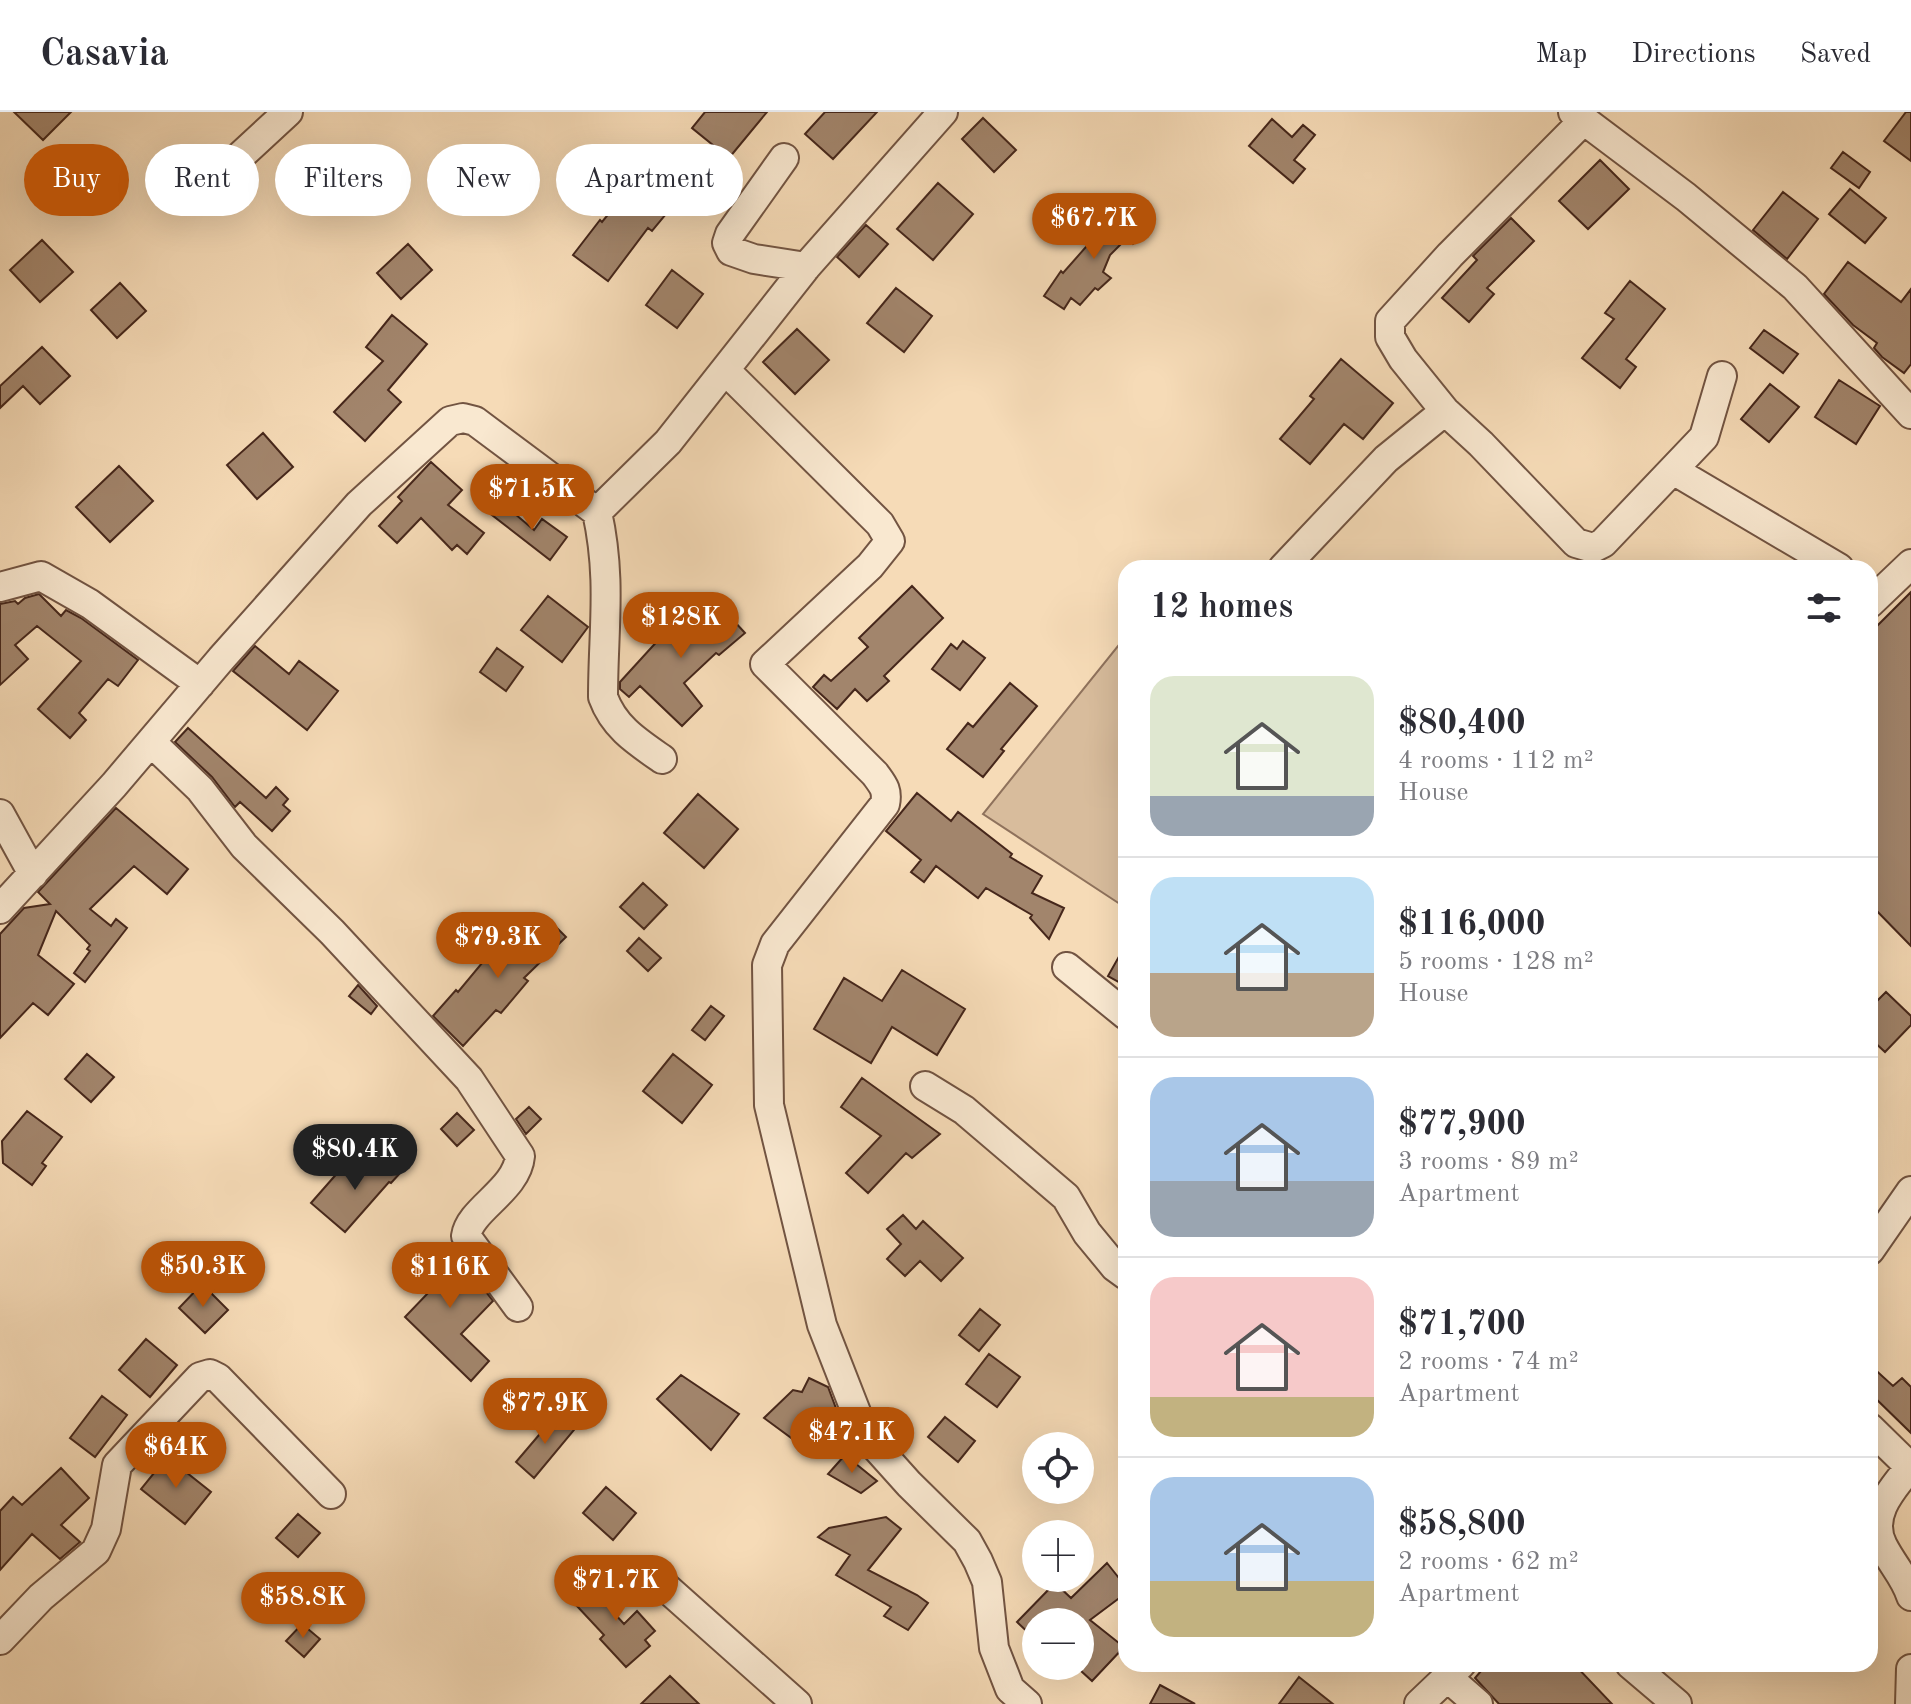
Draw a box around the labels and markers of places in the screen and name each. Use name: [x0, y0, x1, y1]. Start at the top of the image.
pin: $67.7K: [1029, 193, 1159, 261]
pin: $71.5K: [467, 464, 597, 532]
pin: $128K: [625, 592, 737, 660]
pin: $79.3K: [433, 912, 563, 980]
pin: $80.4K: [290, 1124, 420, 1192]
pin: $50.3K: [138, 1241, 268, 1309]
pin: $116K: [394, 1242, 506, 1310]
pin: $77.9K: [480, 1378, 610, 1446]
pin: $47.1K: [787, 1407, 917, 1475]
pin: $64K: [129, 1422, 223, 1490]
pin: $71.7K: [551, 1555, 681, 1623]
pin: $58.8K: [238, 1572, 368, 1640]

